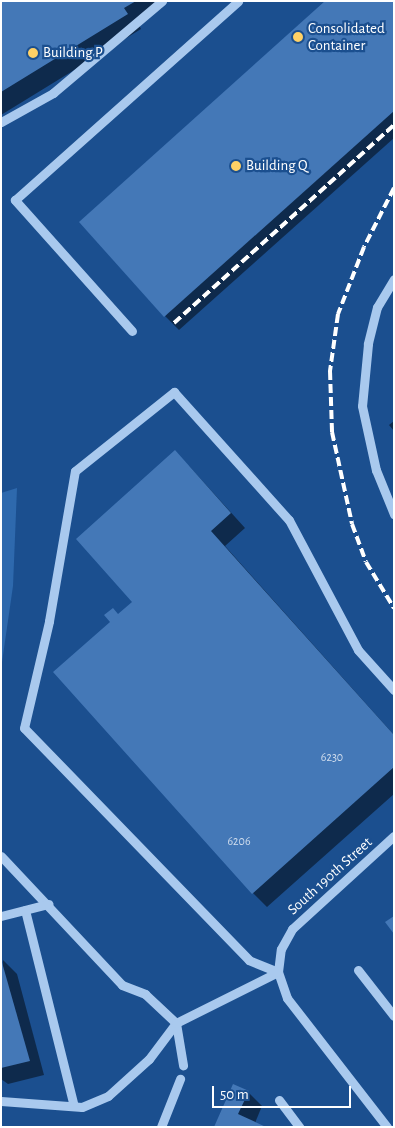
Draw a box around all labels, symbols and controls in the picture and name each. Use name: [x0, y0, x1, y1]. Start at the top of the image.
place label: Consolidated Container: [308, 19, 385, 54]
marker: Consolidated Container: [292, 31, 304, 43]
place label: Building P: [43, 44, 103, 62]
marker: Building P: [27, 47, 39, 59]
place label: Building Q: [246, 157, 308, 175]
marker: Building Q: [230, 160, 242, 172]
house number: 6230: [321, 751, 343, 765]
street label: South 190th Street: [284, 833, 376, 919]
house number: 6206: [227, 835, 251, 849]
scale bar: [215, 1076, 354, 1108]
text: 50 m: [220, 1087, 249, 1102]

